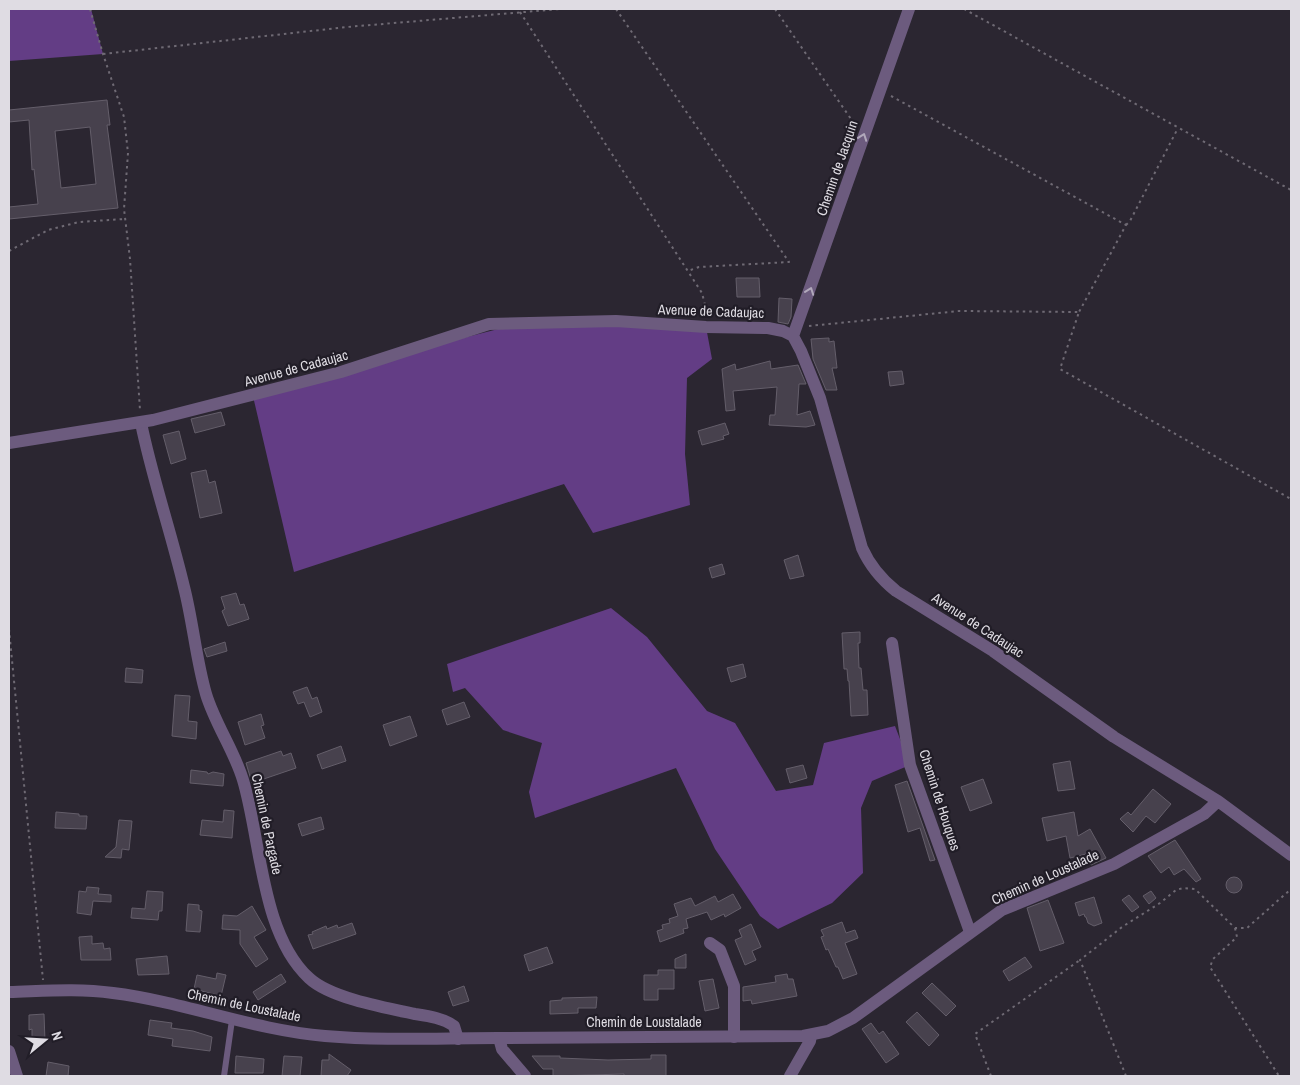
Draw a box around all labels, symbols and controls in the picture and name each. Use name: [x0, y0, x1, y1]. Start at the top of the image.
street label: Chemin de Jacquin: [812, 118, 862, 218]
one-way arrow: [857, 133, 867, 142]
one-way arrow: [804, 287, 814, 296]
street label: Avenue de Cadaujac: [657, 300, 765, 322]
street label: Avenue de Cadaujac: [241, 345, 350, 391]
street label: Avenue de Cadaujac: [928, 588, 1028, 662]
street label: Chemin de Houques: [915, 747, 965, 853]
street label: Chemin de Pargade: [248, 772, 286, 876]
street label: Chemin de Loustalade: [989, 845, 1101, 909]
street label: Chemin de Loustalade: [186, 984, 302, 1026]
street label: Chemin de Loustalade: [586, 1013, 702, 1031]
north arrow: [20, 1015, 70, 1065]
text: N: [48, 1029, 67, 1043]

